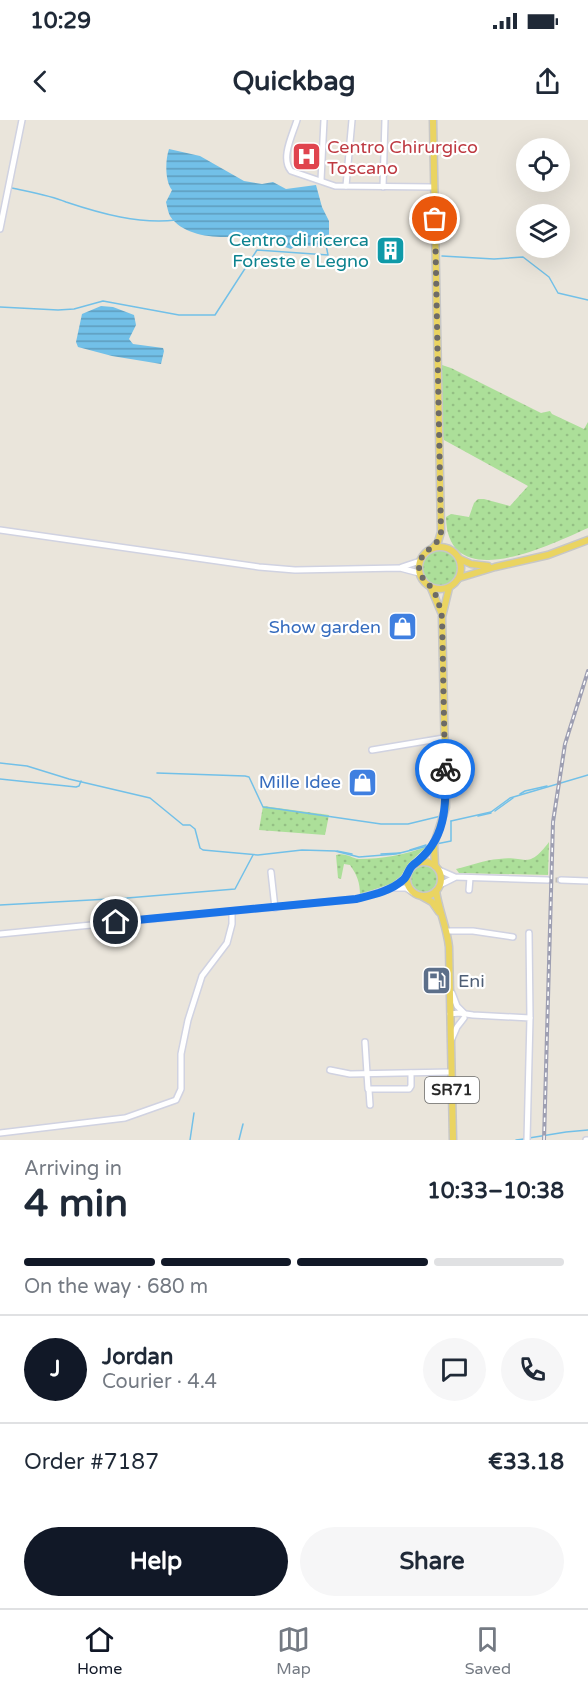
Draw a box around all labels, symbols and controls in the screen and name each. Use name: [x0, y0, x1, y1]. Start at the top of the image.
text: 10:29: [30, 8, 91, 34]
icon: back: [24, 65, 57, 98]
text: Quickbag: [232, 65, 356, 98]
icon: share: [531, 65, 564, 98]
place label: Centro Chirurgico Toscano: [327, 136, 478, 179]
map controls: [516, 138, 570, 258]
button: locate: [516, 138, 570, 192]
hospital icon: Centro Chirurgico Toscano: [290, 141, 322, 173]
pin: [409, 193, 460, 244]
icon: bag: [418, 202, 451, 235]
button: layers: [516, 204, 570, 258]
place label: Centro di ricerca Foreste e Legno: [229, 229, 369, 272]
building icon: Centro di ricerca Foreste e Legno: [374, 234, 406, 266]
shop icon: Show garden: [386, 611, 418, 643]
place label: Show garden: [269, 616, 381, 638]
courier: [415, 739, 475, 799]
icon: bike: [429, 753, 462, 786]
shop icon: Mille Idee: [346, 766, 378, 798]
place label: Mille Idee: [259, 771, 341, 793]
pin: [90, 896, 141, 947]
icon: home: [99, 905, 132, 938]
fuel station icon: Eni: [421, 965, 453, 997]
place label: Eni: [458, 970, 485, 992]
road number: SR71: [425, 1077, 479, 1103]
text: Arriving in: [24, 1157, 122, 1181]
text: 10:33–10:38: [427, 1178, 564, 1204]
text: 4 min: [24, 1180, 128, 1227]
text: On the way · 680 m: [24, 1275, 208, 1299]
button: chat: [423, 1338, 486, 1401]
button: phone: [501, 1338, 564, 1401]
text: Jordan: [102, 1344, 173, 1370]
text: J: [50, 1356, 61, 1382]
text: Courier · 4.4: [102, 1370, 217, 1394]
text: Order #7187: [24, 1449, 159, 1475]
text: €33.18: [488, 1449, 564, 1475]
button: Help: [24, 1527, 288, 1596]
button: Share: [300, 1527, 564, 1596]
tab: Home: [77, 1623, 122, 1679]
tab: Map: [276, 1623, 311, 1679]
tab: Saved: [465, 1623, 511, 1679]

